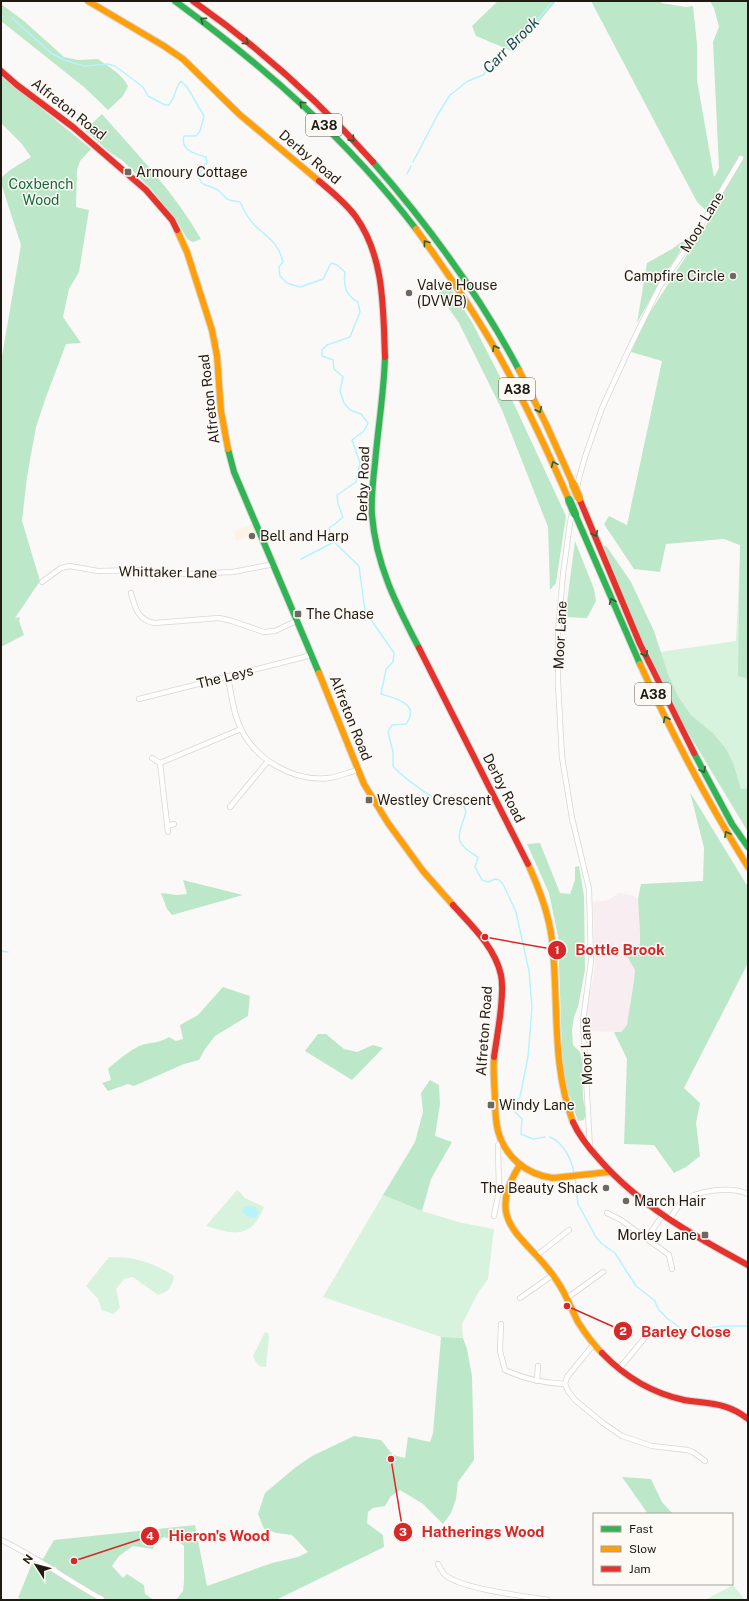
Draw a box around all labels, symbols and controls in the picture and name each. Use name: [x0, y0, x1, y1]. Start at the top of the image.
water label: Carr Brook: [479, 12, 543, 76]
one-way arrow: [200, 18, 207, 25]
one-way arrow: [242, 37, 249, 44]
street label: Alfreton Road: [29, 75, 109, 143]
one-way arrow: [299, 101, 307, 109]
road number: A38: [306, 114, 342, 136]
street label: Derby Road: [276, 127, 344, 187]
one-way arrow: [347, 134, 355, 142]
place label: Armoury Cottage: [136, 164, 248, 180]
marker: Armoury Cottage: [123, 167, 133, 177]
park label: Coxbench Wood: [9, 176, 73, 208]
street label: Moor Lane: [677, 189, 727, 255]
one-way arrow: [423, 240, 430, 247]
place label: Campfire Circle: [624, 268, 725, 284]
marker: Campfire Circle: [728, 271, 738, 281]
place label: Valve House (DVWB): [417, 277, 497, 309]
marker: Valve House (DVWB): [404, 288, 414, 298]
one-way arrow: [493, 345, 500, 352]
street label: Alfreton Road: [196, 353, 222, 445]
road number: A38: [499, 378, 535, 400]
one-way arrow: [534, 405, 542, 413]
street label: Derby Road: [354, 446, 372, 522]
one-way arrow: [550, 461, 558, 468]
place label: Bell and Harp: [260, 528, 349, 544]
one-way arrow: [590, 530, 598, 537]
marker: Bell and Harp: [247, 531, 257, 541]
street label: Whittaker Lane: [119, 563, 218, 581]
one-way arrow: [609, 598, 617, 606]
street label: Moor Lane: [550, 600, 570, 670]
place label: The Chase: [306, 606, 374, 622]
marker: The Chase: [293, 609, 303, 619]
one-way arrow: [640, 650, 648, 657]
street label: The Leys: [195, 662, 255, 692]
street label: Alfreton Road: [327, 673, 375, 763]
road number: A38: [635, 683, 671, 705]
one-way arrow: [663, 716, 671, 724]
street label: Derby Road: [480, 751, 528, 825]
one-way arrow: [699, 766, 706, 773]
place label: Westley Crescent: [377, 792, 491, 808]
marker: Westley Crescent: [364, 795, 374, 805]
one-way arrow: [725, 831, 732, 838]
callout: Bottle Brook: [547, 936, 673, 963]
text: Bottle Brook: [575, 941, 665, 958]
text: 1: [554, 943, 560, 957]
street label: Alfreton Road: [473, 985, 495, 1077]
street label: Moor Lane: [577, 1016, 595, 1086]
place label: Windy Lane: [499, 1097, 575, 1113]
marker: Windy Lane: [486, 1100, 496, 1110]
place label: The Beauty Shack: [480, 1180, 598, 1196]
marker: The Beauty Shack: [601, 1183, 611, 1193]
place label: March Hair: [634, 1193, 706, 1209]
marker: March Hair: [621, 1196, 631, 1206]
place label: Morley Lane: [617, 1227, 697, 1243]
marker: Morley Lane: [700, 1230, 710, 1240]
callout: Barley Close: [613, 1318, 739, 1345]
text: Barley Close: [641, 1323, 731, 1340]
text: 2: [619, 1324, 627, 1338]
legend: [593, 1513, 733, 1585]
callout: Hatherings Wood: [393, 1518, 552, 1545]
text: Fast: [629, 1522, 654, 1536]
callout: Hieron's Wood: [140, 1523, 278, 1550]
text: Hatherings Wood: [422, 1523, 544, 1540]
text: 3: [399, 1525, 407, 1539]
text: Hieron's Wood: [168, 1527, 270, 1544]
text: 4: [146, 1529, 154, 1543]
text: Slow: [629, 1542, 657, 1556]
north arrow: [16, 1545, 56, 1585]
text: N: [21, 1552, 35, 1566]
text: Jam: [629, 1562, 651, 1576]

